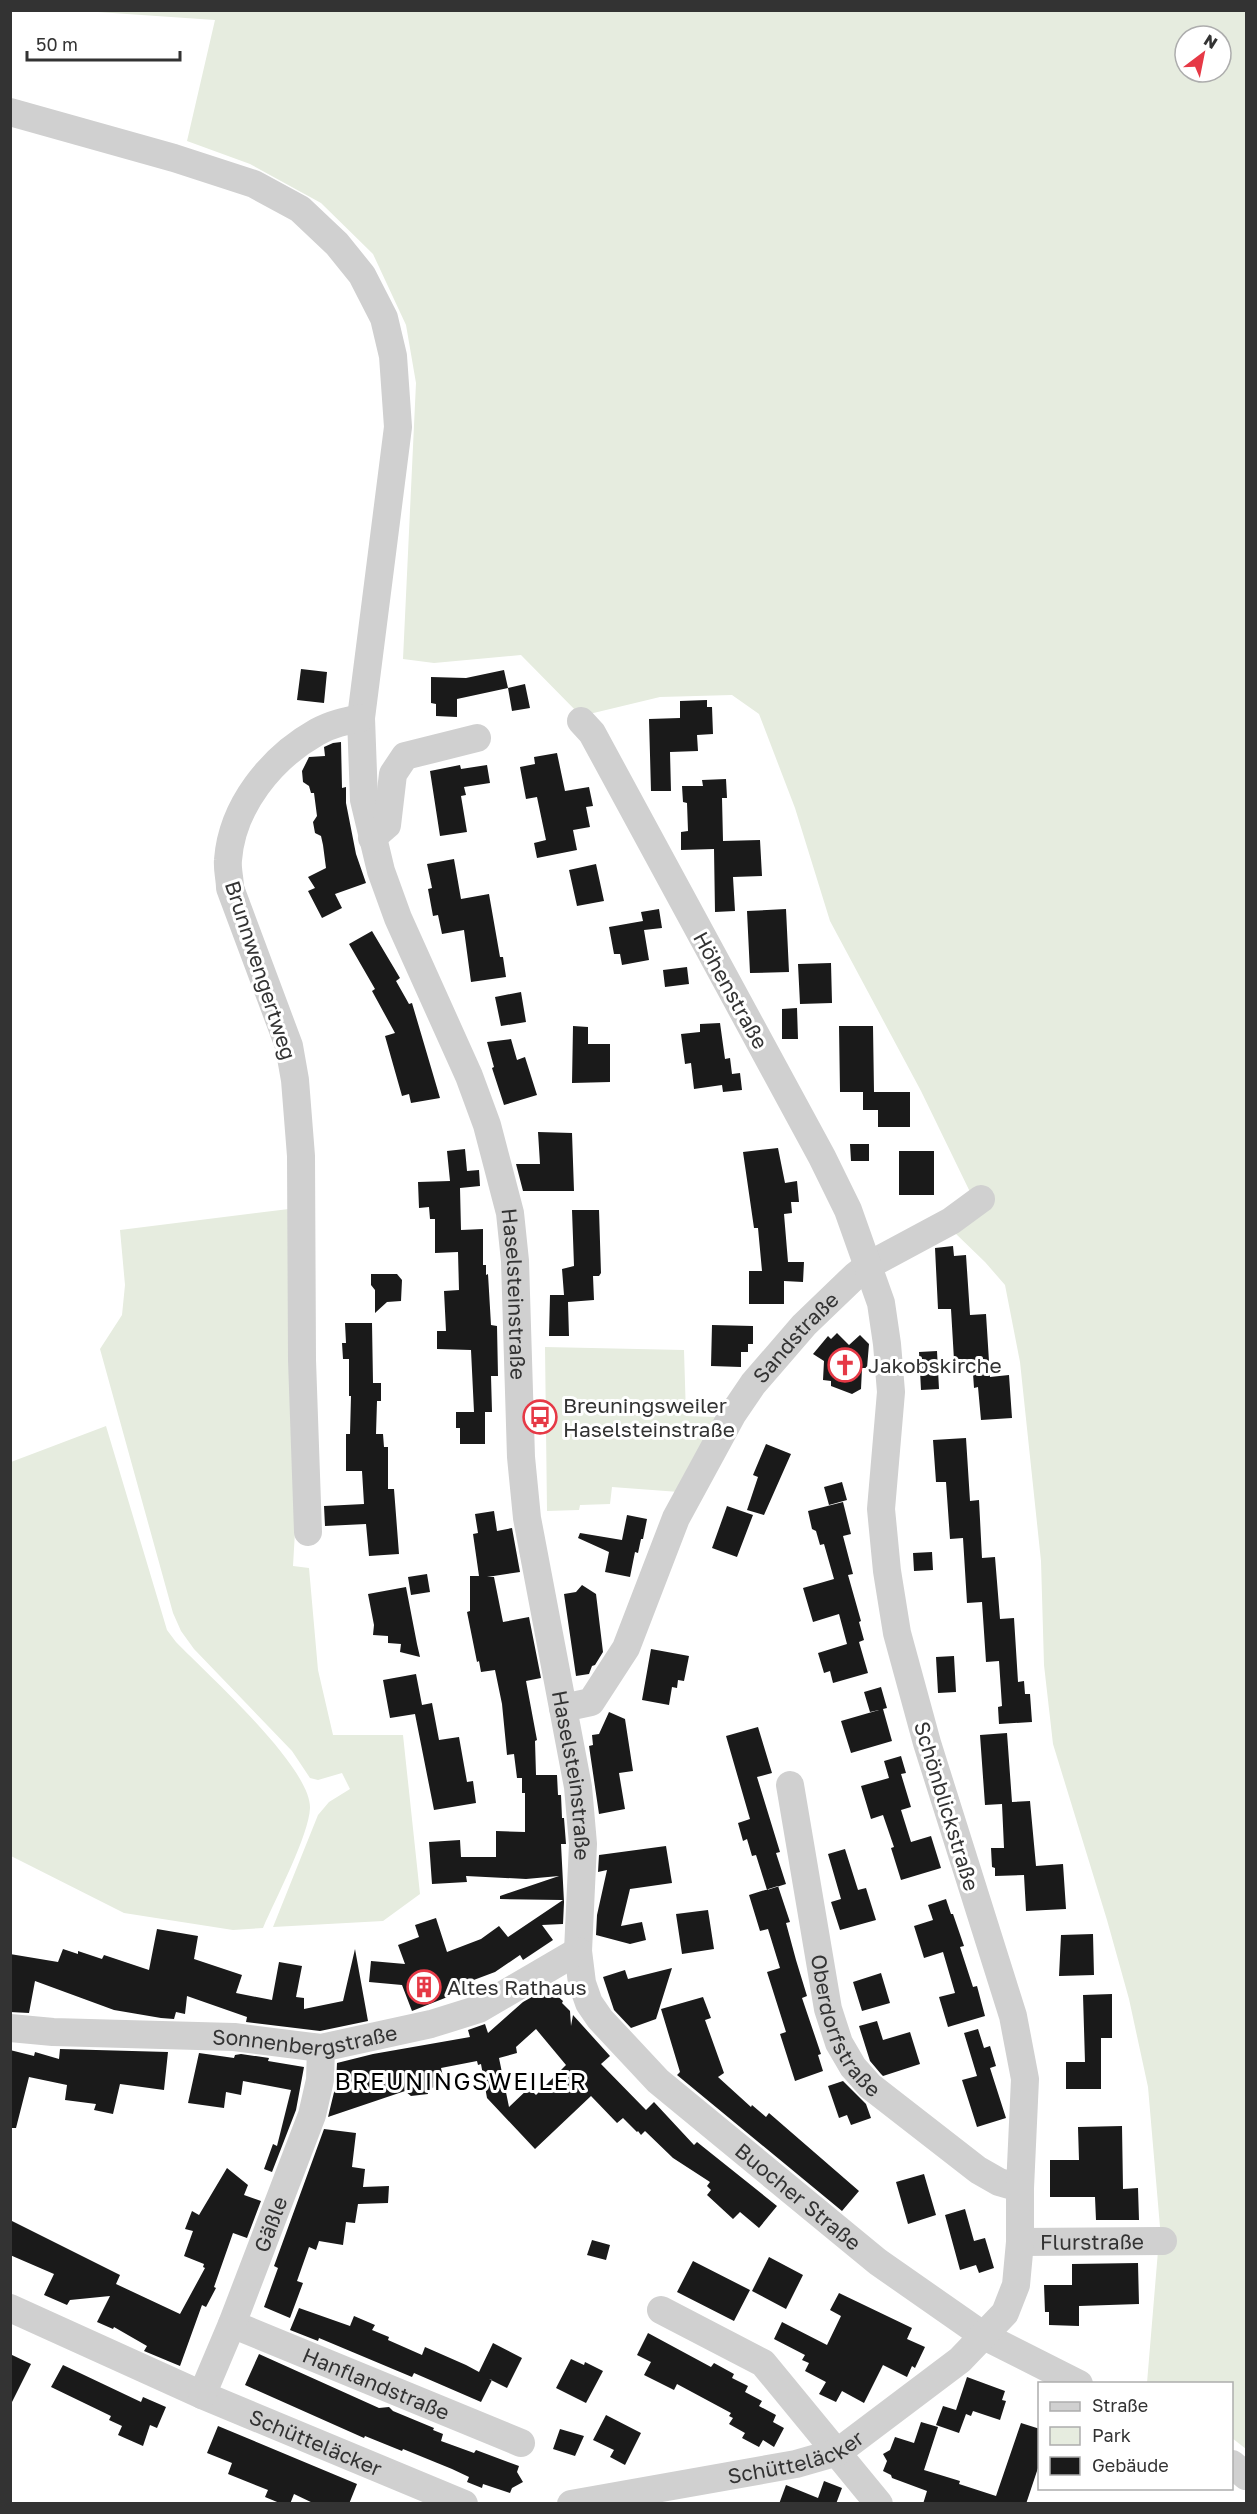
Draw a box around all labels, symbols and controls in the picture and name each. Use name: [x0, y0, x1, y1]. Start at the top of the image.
scale bar: [27, 24, 180, 62]
north arrow: [1173, 24, 1233, 84]
text: N: [1200, 30, 1221, 53]
text: 50 m: [36, 33, 78, 55]
street label: Brunnwengertweg: [220, 877, 302, 1063]
street label: Höhenstraße: [688, 927, 774, 1053]
street label: Haselsteinstraße: [497, 1207, 532, 1380]
street label: Sandstraße: [747, 1286, 844, 1388]
church icon: Jakobskirche: [827, 1347, 863, 1383]
place label: Jakobskirche: [868, 1352, 1002, 1378]
place label: Breuningsweiler Haselsteinstraße: [563, 1392, 735, 1442]
bus stop icon: Breuningsweiler Haselsteinstraße: [522, 1399, 558, 1435]
street label: Haselsteinstraße: [547, 1688, 596, 1861]
street label: Schönblickstraße: [909, 1718, 985, 1894]
street label: Oberdorfstraße: [806, 1952, 886, 2102]
building icon: Altes Rathaus: [406, 1969, 442, 2005]
place label: Altes Rathaus: [447, 1974, 587, 2000]
street label: Sonnenbergstraße: [212, 2019, 399, 2061]
district label: BREUNINGSWEILER: [335, 2066, 587, 2095]
street label: Buocher Straße: [730, 2137, 866, 2256]
street label: Gäßle: [248, 2193, 293, 2256]
street label: Flurstraße: [1040, 2228, 1144, 2255]
street label: Hanflandstraße: [299, 2342, 454, 2425]
legend: [1038, 2382, 1233, 2490]
text: Straße: [1092, 2394, 1148, 2416]
street label: Schütteläcker: [246, 2403, 386, 2481]
text: Park: [1092, 2424, 1131, 2446]
street label: Schütteläcker: [726, 2425, 869, 2489]
text: Gebäude: [1092, 2454, 1169, 2476]

